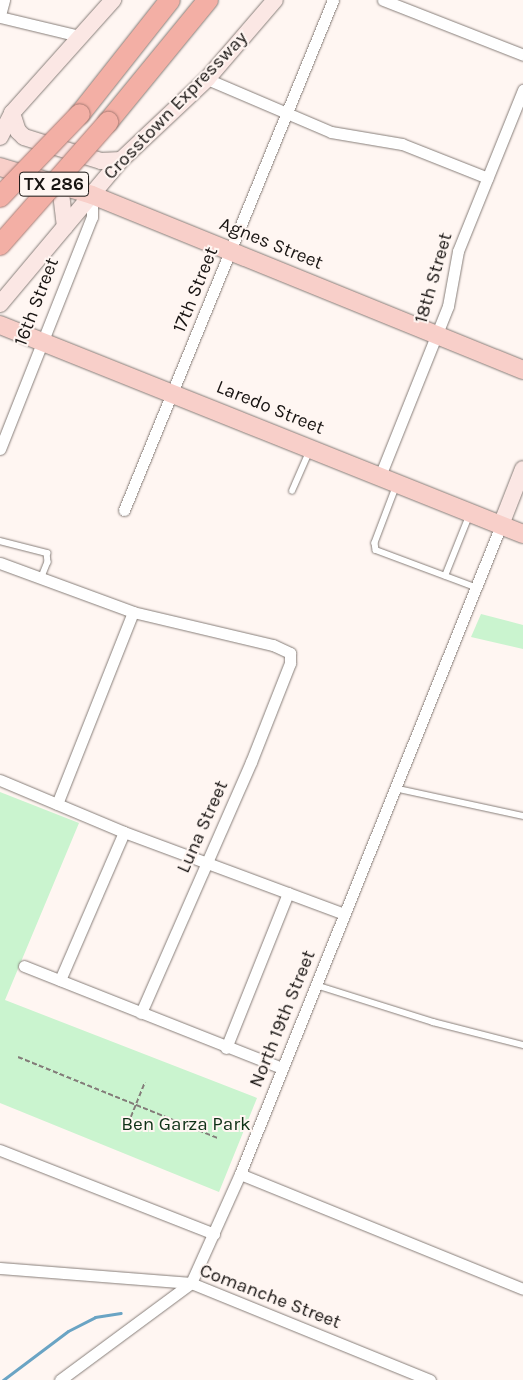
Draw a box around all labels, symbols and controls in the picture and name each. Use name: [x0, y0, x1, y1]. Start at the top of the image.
street label: Crosstown Expressway: [99, 27, 253, 185]
road number: TX 286: [19, 168, 89, 200]
street label: Agnes Street: [216, 213, 326, 275]
street label: 18th Street: [410, 230, 458, 326]
street label: 17th Street: [168, 244, 224, 336]
street label: 16th Street: [10, 255, 64, 349]
street label: Laredo Street: [213, 376, 327, 440]
street label: Luna Street: [172, 777, 234, 877]
street label: North 19th Street: [245, 947, 321, 1091]
park label: Ben Garza Park: [121, 1114, 251, 1136]
street label: Comanche Street: [196, 1260, 344, 1334]

